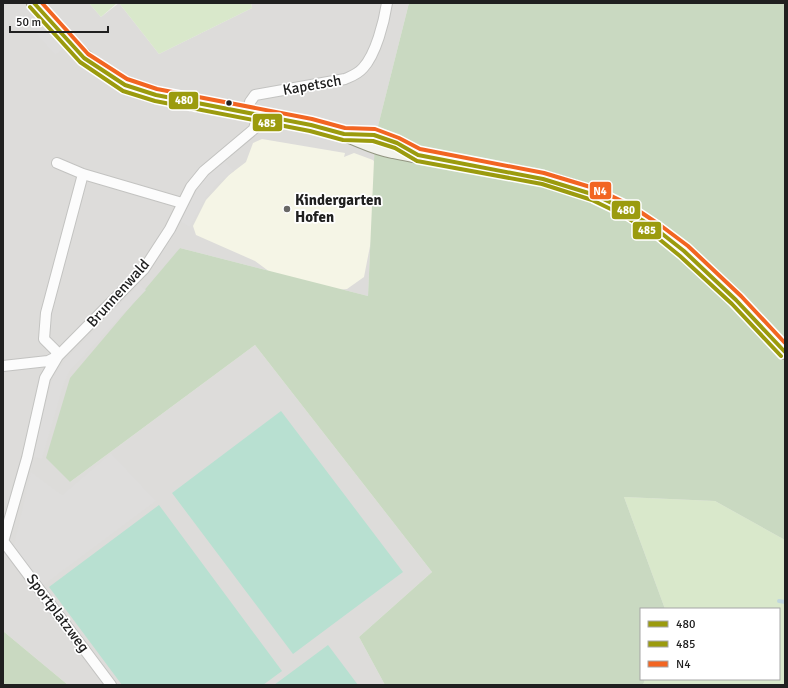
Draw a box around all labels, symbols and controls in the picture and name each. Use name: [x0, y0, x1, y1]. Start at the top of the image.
scale bar: [10, 8, 108, 34]
text: 50 m: [16, 15, 41, 30]
street label: Kapetsch: [281, 71, 343, 99]
line badge: 480: [168, 91, 199, 110]
text: 480: [175, 94, 193, 107]
unlabelled marker: [224, 98, 234, 108]
line badge: 485: [252, 113, 283, 132]
text: 485: [258, 117, 276, 130]
line badge: N4: [589, 181, 612, 200]
text: N4: [593, 185, 607, 198]
place label: Kindergarten Hofen: [295, 191, 382, 226]
line badge: 480: [611, 200, 641, 220]
marker: Kindergarten Hofen: [282, 204, 292, 214]
text: 480: [617, 204, 635, 217]
line badge: 485: [632, 221, 662, 240]
text: 485: [638, 224, 656, 237]
street label: Brunnenwald: [83, 255, 153, 331]
street label: Sportplatzweg: [23, 570, 93, 656]
legend: [640, 608, 780, 680]
text: 480: [676, 617, 695, 632]
text: 485: [676, 637, 695, 652]
text: N4: [676, 657, 691, 672]

